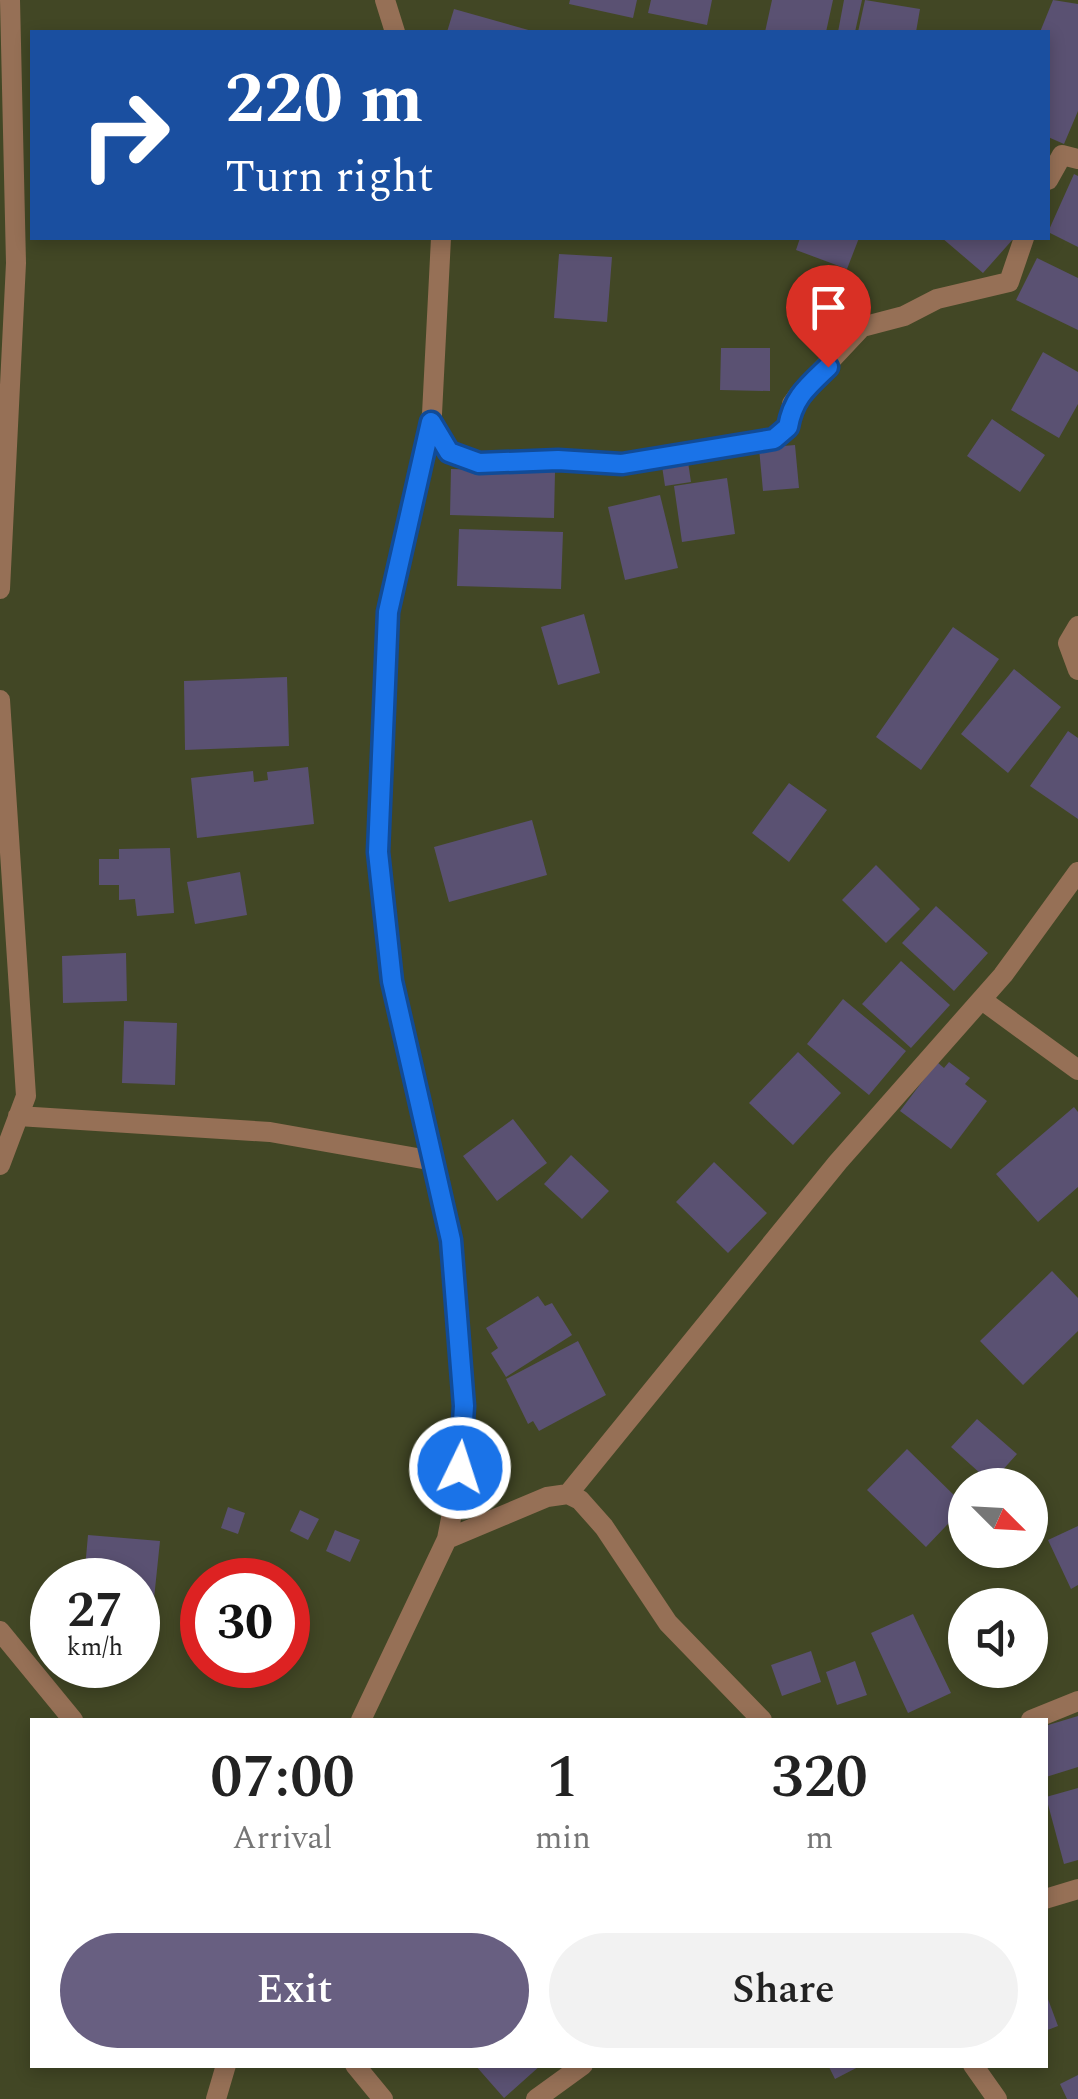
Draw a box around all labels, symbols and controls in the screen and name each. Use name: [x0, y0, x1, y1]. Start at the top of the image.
text: 220 m: [225, 47, 423, 153]
icon: right: [60, 70, 190, 200]
text: Turn right: [225, 143, 434, 212]
pin: [786, 265, 871, 368]
icon: arrive: [801, 280, 856, 335]
position arrow: [408, 1416, 512, 1520]
north arrow: [948, 1468, 1048, 1568]
map controls: [948, 1468, 1048, 1688]
speed limit sign: 30: [180, 1558, 310, 1688]
text: 27: [67, 1573, 123, 1649]
button: sound: [948, 1588, 1048, 1688]
text: km/h: [67, 1629, 123, 1667]
text: 07:00: [210, 1732, 355, 1824]
text: 1: [547, 1732, 579, 1824]
text: 320: [771, 1732, 868, 1824]
text: Arrival: [233, 1814, 332, 1863]
text: min: [535, 1814, 591, 1863]
text: m: [806, 1814, 833, 1863]
button: Exit: [60, 1933, 529, 2048]
button: Share: [549, 1933, 1018, 2048]

